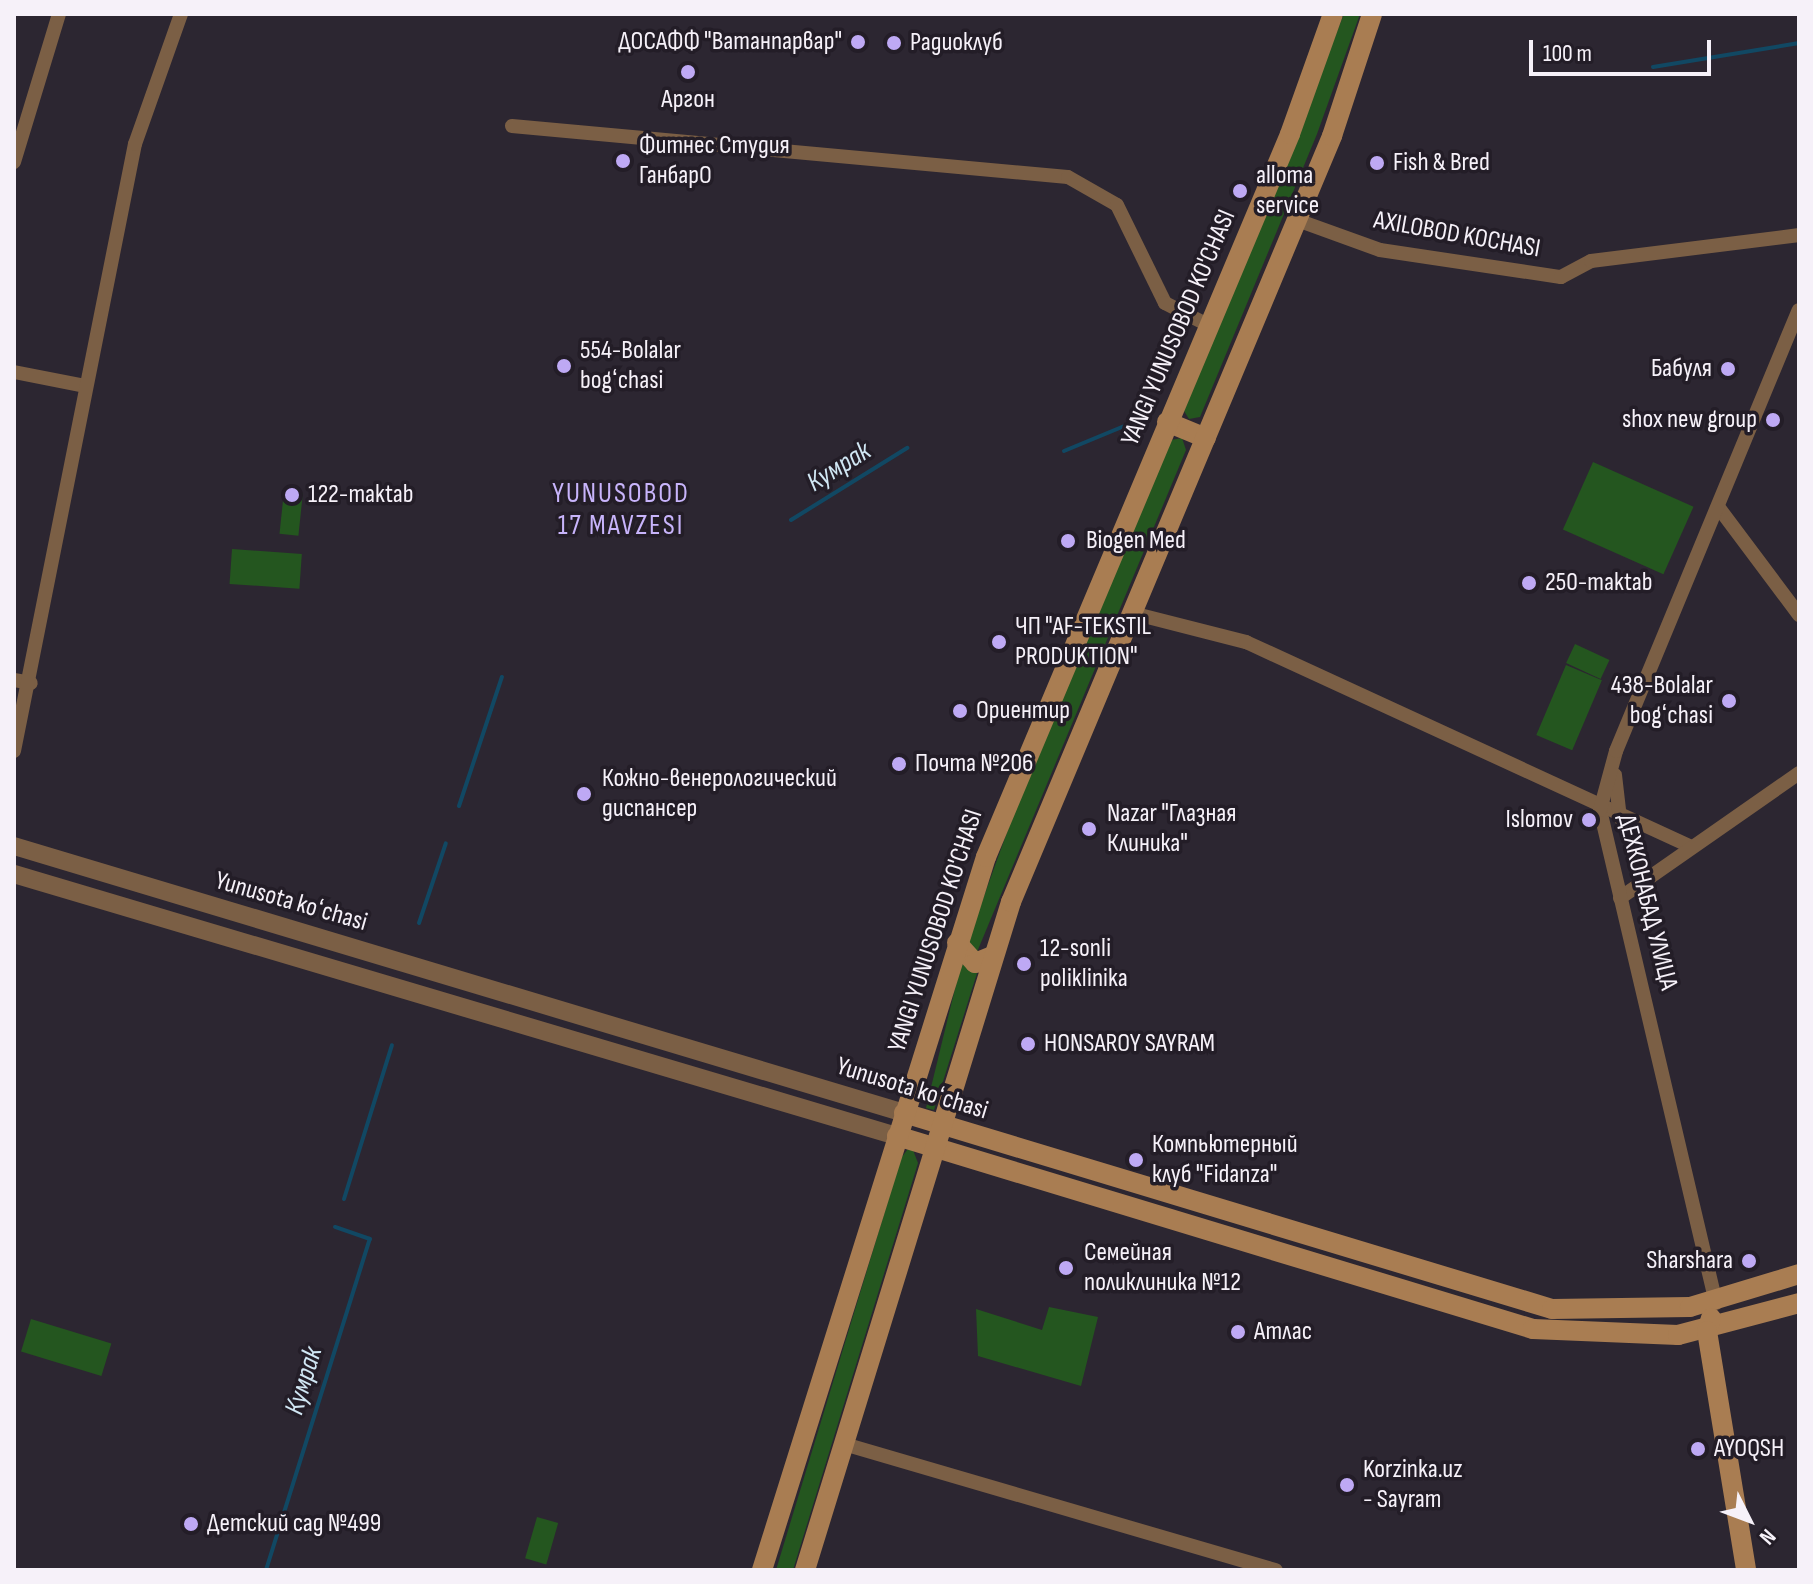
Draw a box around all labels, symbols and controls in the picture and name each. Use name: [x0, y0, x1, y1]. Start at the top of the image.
scale bar: [1533, 24, 1715, 74]
place label: ДОСАФФ "Ватанпарвар": [618, 26, 842, 58]
place label: Радиоклуб: [910, 27, 1003, 59]
marker: ДОСАФФ "Ватанпарвар": [849, 33, 867, 51]
marker: Радиоклуб: [885, 34, 903, 52]
text: 100 m: [1543, 39, 1592, 68]
marker: Аргон: [679, 63, 697, 81]
place label: Аргон: [661, 84, 715, 116]
place label: Фитнес Студия ГанбарО: [639, 130, 790, 192]
place label: Fish & Bred: [1393, 147, 1490, 179]
marker: Фитнес Студия ГанбарО: [614, 152, 632, 170]
marker: Fish & Bred: [1368, 154, 1386, 172]
place label: alloma service: [1256, 160, 1319, 222]
marker: alloma service: [1231, 182, 1249, 200]
street label: YANGI YUNUSOBOD KO'CHASI: [1115, 205, 1243, 451]
street label: AXILOBOD KOCHASI: [1371, 205, 1543, 265]
place label: 554-Bolalar bogʻchasi: [580, 335, 681, 396]
place label: Бабуля: [1651, 353, 1712, 385]
marker: 554-Bolalar bogʻchasi: [555, 357, 573, 375]
marker: Бабуля: [1719, 360, 1737, 378]
place label: shox new group: [1622, 404, 1757, 436]
marker: shox new group: [1764, 411, 1782, 429]
water label: Кумрак: [801, 434, 877, 500]
district label: YUNUSOBOD 17 MAVZESI: [552, 477, 690, 543]
place label: 122-maktab: [308, 479, 414, 511]
marker: 122-maktab: [283, 486, 301, 504]
place label: Biogen Med: [1086, 525, 1186, 557]
marker: Biogen Med: [1057, 530, 1079, 552]
place label: 250-maktab: [1545, 567, 1653, 599]
marker: 250-maktab: [1520, 574, 1538, 592]
place label: ЧП "AF-TEKSTIL PRODUKTION": [1015, 611, 1151, 672]
marker: ЧП "AF-TEKSTIL PRODUKTION": [990, 633, 1008, 651]
place label: 438-Bolalar bogʻchasi: [1611, 670, 1713, 732]
marker: 438-Bolalar bogʻchasi: [1720, 692, 1738, 710]
place label: Ориентир: [976, 695, 1070, 727]
marker: Ориентир: [951, 702, 969, 720]
place label: Почта №206: [915, 748, 1033, 780]
marker: Почта №206: [890, 755, 908, 773]
place label: Кожно-венерологический диспансер: [602, 763, 837, 824]
marker: Кожно-венерологический диспансер: [573, 783, 595, 805]
place label: Nazar "Глазная Клиника": [1107, 798, 1237, 860]
place label: Islomov: [1505, 804, 1573, 836]
street label: YANGI YUNUSOBOD KO'CHASI: [882, 806, 990, 1056]
marker: Islomov: [1580, 811, 1598, 829]
street label: ДЕХКОНАБАД УЛИЦА: [1610, 811, 1684, 993]
marker: Nazar "Глазная Клиника": [1078, 818, 1100, 840]
street label: Yunusota koʻchasi: [211, 865, 371, 939]
place label: 12-sonli poliklinika: [1040, 933, 1128, 994]
marker: 12-sonli poliklinika: [1015, 955, 1033, 973]
place label: HONSAROY SAYRAM: [1044, 1028, 1215, 1060]
marker: HONSAROY SAYRAM: [1019, 1035, 1037, 1053]
street label: Yunusota koʻchasi: [833, 1051, 991, 1127]
place label: Компьютерный клуб "Fidanza": [1152, 1129, 1297, 1190]
marker: Компьютерный клуб "Fidanza": [1127, 1151, 1145, 1169]
place label: Семейная поликлиника №12: [1084, 1237, 1241, 1298]
place label: Sharshara: [1646, 1245, 1733, 1277]
marker: Sharshara: [1740, 1252, 1758, 1270]
marker: Семейная поликлиника №12: [1055, 1257, 1077, 1279]
place label: Атлас: [1254, 1316, 1312, 1348]
marker: Атлас: [1229, 1323, 1247, 1341]
water label: Кумрак: [278, 1343, 330, 1419]
place label: AYOQSH: [1714, 1433, 1784, 1465]
marker: AYOQSH: [1689, 1440, 1707, 1458]
place label: Korzinka.uz - Sayram: [1363, 1454, 1463, 1516]
marker: Korzinka.uz - Sayram: [1338, 1476, 1356, 1494]
north arrow: [1709, 1480, 1789, 1560]
place label: Детский сад №499: [207, 1508, 381, 1540]
marker: Детский сад №499: [182, 1515, 200, 1533]
text: N: [1753, 1523, 1781, 1550]

